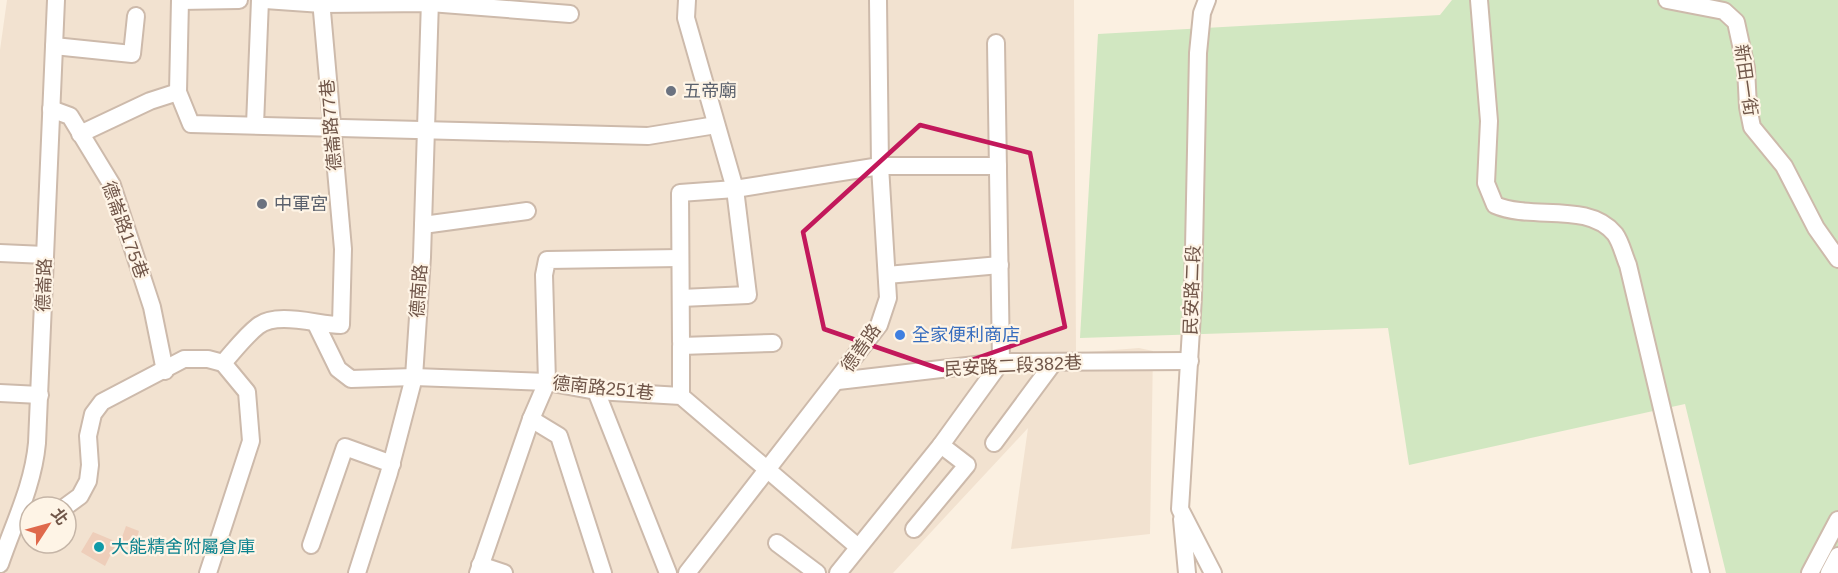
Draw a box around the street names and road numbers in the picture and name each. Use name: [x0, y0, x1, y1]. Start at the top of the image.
street label: 新田一街: [1731, 43, 1761, 117]
street label: 德崙路77巷: [317, 78, 345, 172]
street label: 德崙路175巷: [98, 179, 152, 281]
street label: 民安路二段: [1180, 245, 1204, 335]
street label: 德崙路: [33, 258, 55, 312]
street label: 德南路: [407, 263, 431, 319]
street label: 德善路: [837, 320, 885, 376]
street label: 民安路二段382巷: [944, 352, 1082, 380]
street label: 德南路251巷: [551, 373, 655, 403]

